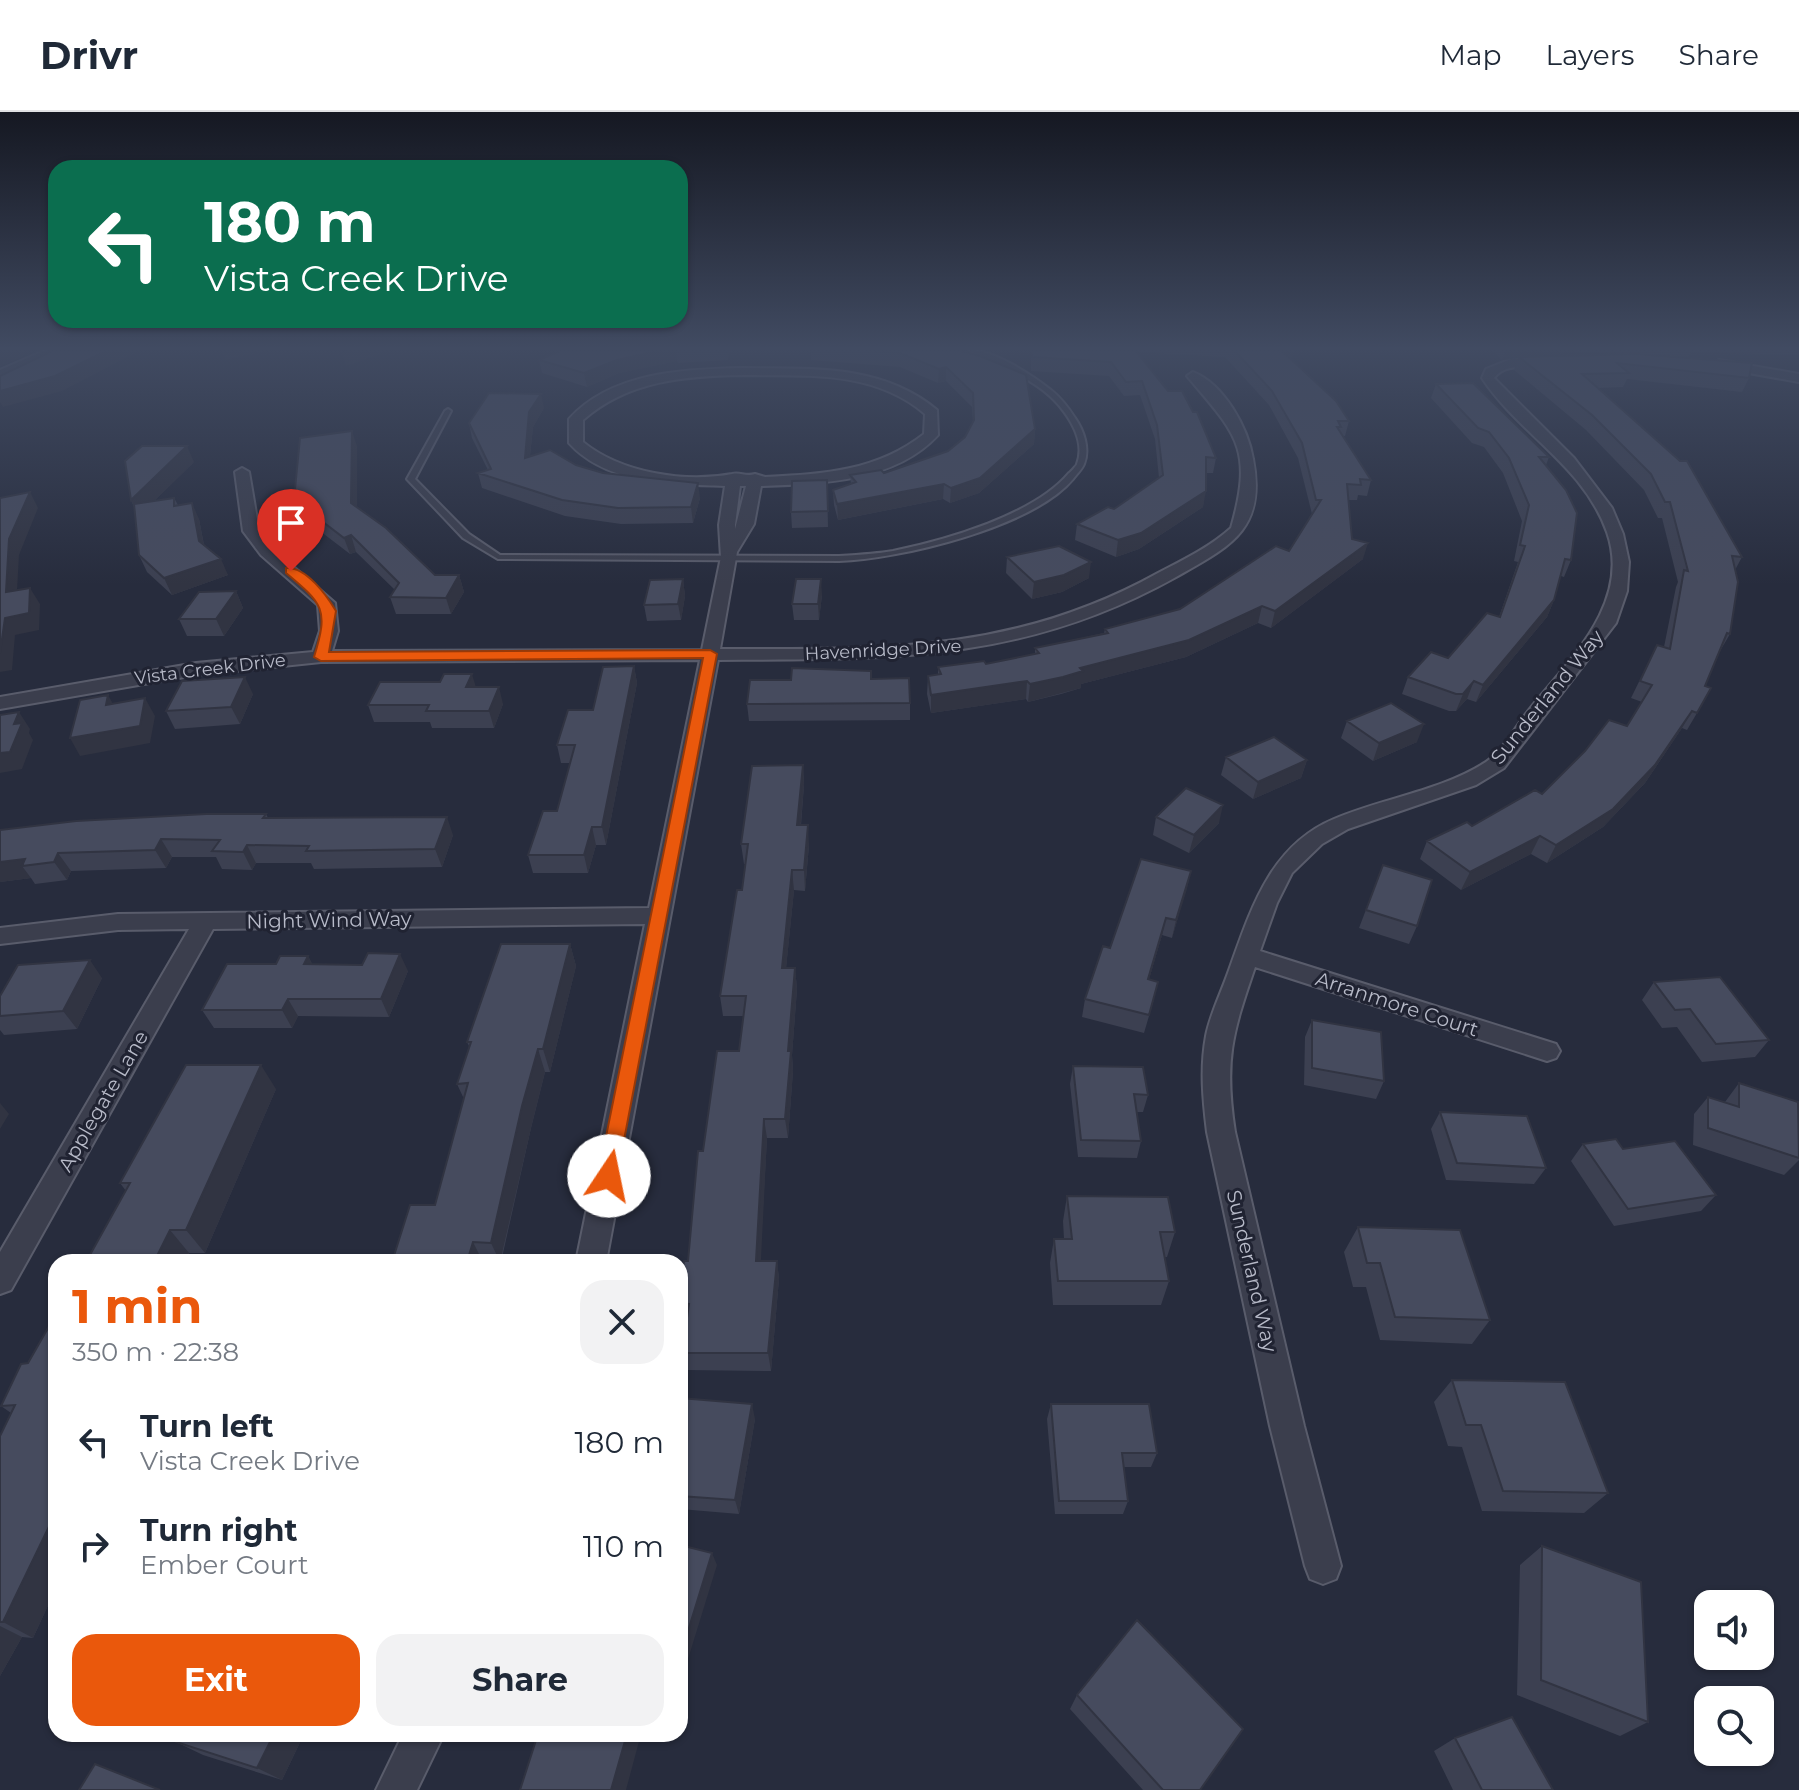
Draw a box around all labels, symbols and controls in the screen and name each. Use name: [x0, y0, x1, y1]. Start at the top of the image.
text: Drivr: [40, 32, 138, 79]
text: Map: [1439, 38, 1502, 72]
text: Layers: [1546, 38, 1635, 72]
text: Share: [1679, 38, 1759, 72]
text: 180 m: [204, 188, 376, 256]
icon: left: [72, 192, 176, 296]
text: Vista Creek Drive: [204, 256, 509, 300]
pin: [257, 489, 325, 571]
icon: arrive: [269, 501, 313, 545]
street label: Sunderland Way: [1486, 625, 1609, 769]
street label: Havenridge Drive: [804, 635, 962, 665]
street label: Vista Creek Drive: [133, 649, 287, 689]
street label: Night Wind Way: [246, 907, 412, 933]
street label: Arranmore Court: [1313, 966, 1481, 1042]
street label: Applegate Lane: [53, 1026, 153, 1176]
position arrow: [567, 1134, 651, 1218]
street label: Sunderland Way: [1222, 1188, 1282, 1355]
text: 1 min: [72, 1277, 202, 1335]
button: close: [580, 1280, 664, 1364]
text: 350 m · 22:38: [72, 1336, 239, 1368]
text: Turn left: [140, 1408, 273, 1445]
icon: left: [72, 1420, 116, 1464]
text: 180 m: [574, 1424, 664, 1461]
text: Vista Creek Drive: [140, 1445, 360, 1477]
text: Turn right: [140, 1512, 297, 1549]
icon: right: [72, 1524, 116, 1568]
text: 110 m: [583, 1528, 664, 1565]
text: Ember Court: [140, 1549, 309, 1581]
map controls: [1694, 1590, 1774, 1766]
button: sound: [1694, 1590, 1774, 1670]
button: Exit: [72, 1634, 360, 1726]
button: Share: [376, 1634, 664, 1726]
button: search: [1694, 1686, 1774, 1766]

